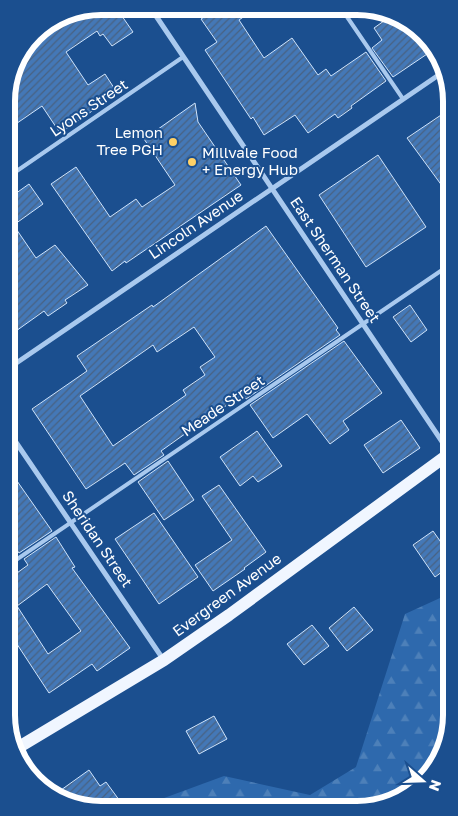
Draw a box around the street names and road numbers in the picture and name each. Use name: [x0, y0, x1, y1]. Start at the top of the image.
street label: Lyons Street: [46, 75, 131, 140]
street label: Lincoln Avenue: [145, 186, 246, 262]
street label: East Sherman Street: [287, 193, 385, 326]
street label: Meade Street: [178, 371, 267, 440]
street label: Sheridan Street: [59, 487, 137, 590]
street label: Evergreen Avenue: [169, 549, 284, 640]

